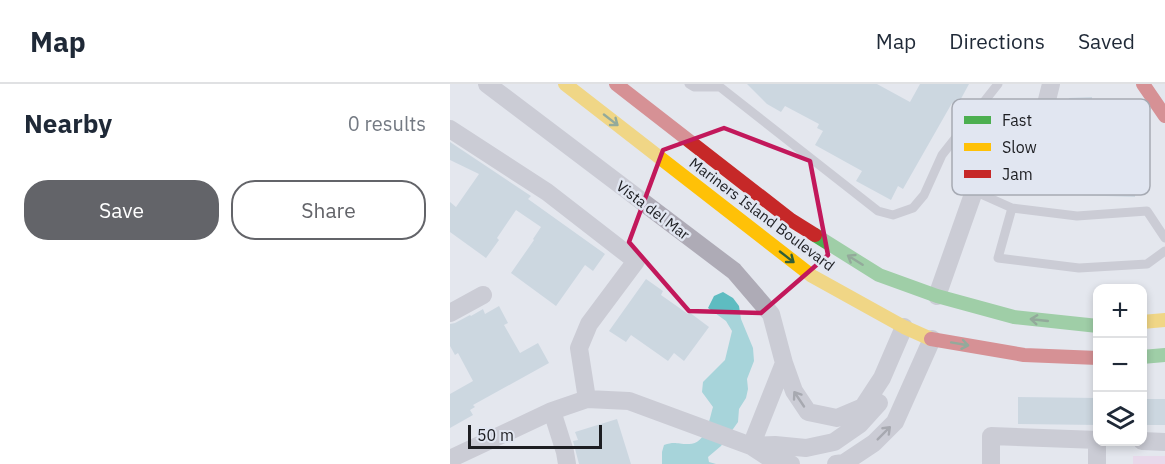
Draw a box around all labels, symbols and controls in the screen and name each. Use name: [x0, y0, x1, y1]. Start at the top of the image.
text: Map: [30, 23, 86, 60]
text: Map: [876, 27, 916, 55]
text: Directions: [949, 27, 1045, 55]
text: Saved: [1078, 27, 1135, 55]
legend: [952, 99, 1150, 195]
text: Nearby: [24, 106, 112, 140]
text: 0 results: [348, 110, 426, 137]
text: Fast: [1002, 110, 1032, 130]
one-way arrow: [603, 113, 619, 126]
text: Slow: [1002, 137, 1037, 157]
street label: Mariners Island Boulevard: [686, 153, 838, 275]
text: Jam: [1002, 164, 1033, 184]
street label: Vista del Mar: [612, 176, 694, 244]
button: Save: [24, 180, 219, 240]
button: Share: [231, 180, 426, 240]
one-way arrow: [779, 251, 795, 264]
one-way arrow: [847, 253, 864, 265]
map controls: [1093, 284, 1147, 446]
button: +: [1093, 284, 1147, 338]
one-way arrow: [1030, 314, 1050, 325]
one-way arrow: [949, 338, 969, 349]
button: −: [1093, 338, 1147, 392]
one-way arrow: [793, 390, 806, 407]
button: layers: [1093, 392, 1147, 446]
scale bar: [468, 422, 602, 450]
text: 50 m: [477, 425, 514, 445]
one-way arrow: [876, 426, 891, 441]

